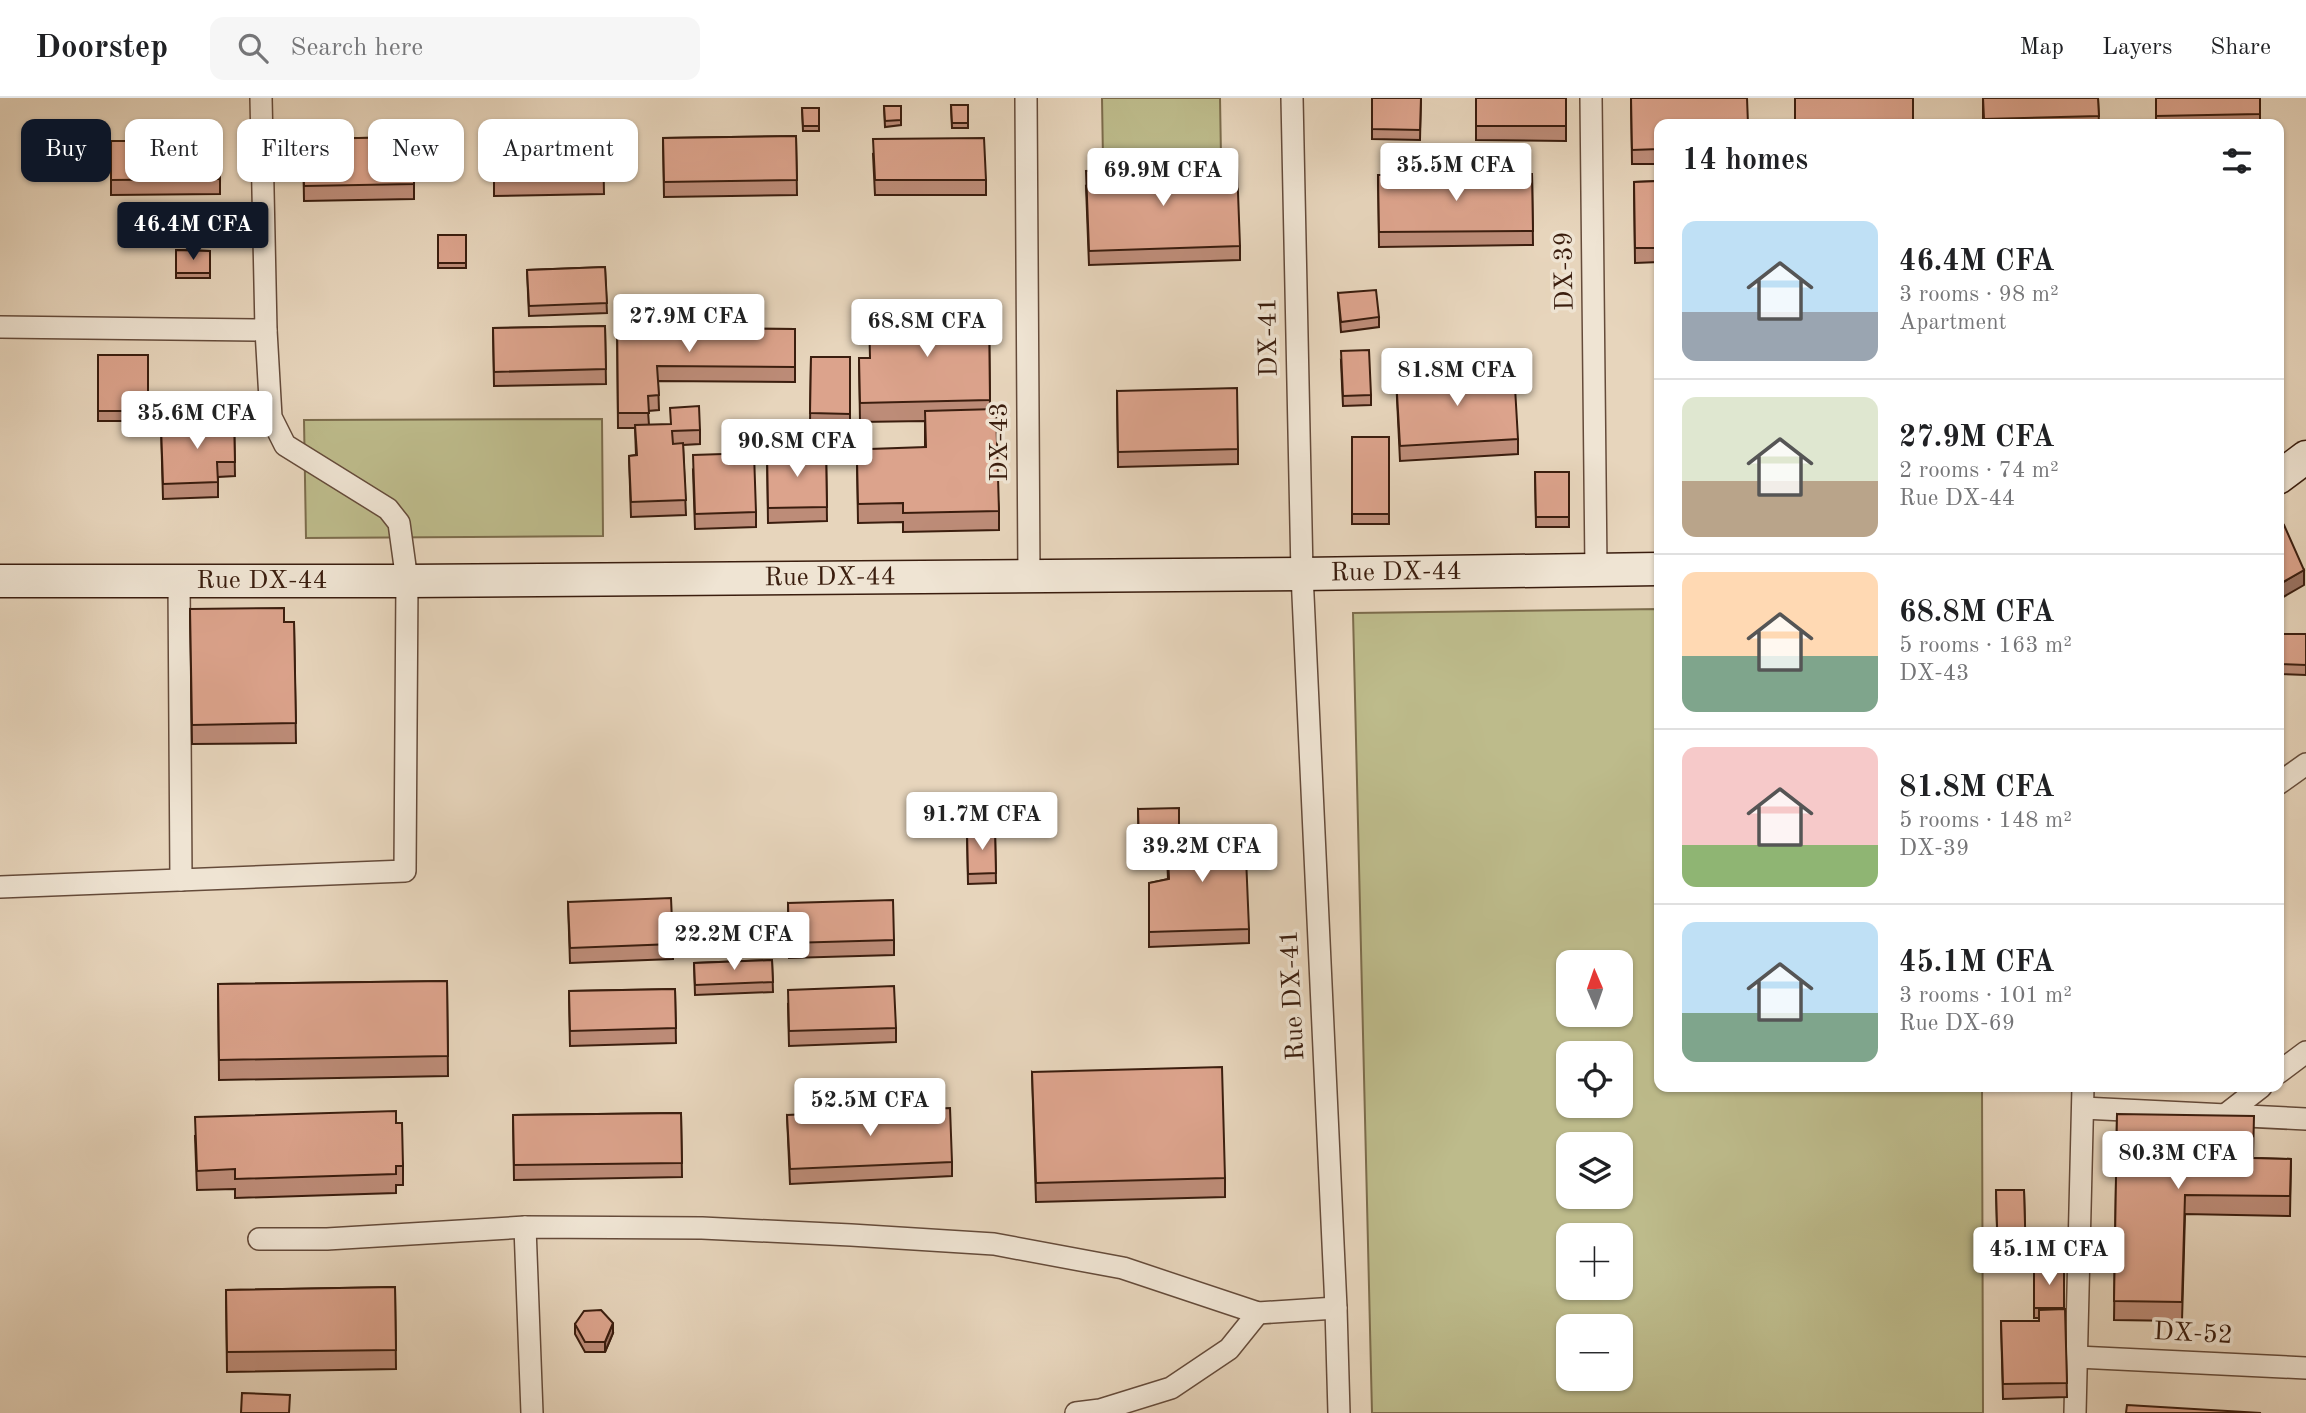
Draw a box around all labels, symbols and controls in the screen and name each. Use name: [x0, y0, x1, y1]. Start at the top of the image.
search box: [210, 17, 700, 80]
icon: search: [234, 29, 272, 67]
text: Doorstep: [35, 32, 168, 65]
text: Search here: [290, 35, 423, 61]
text: Map: [2020, 36, 2064, 60]
text: Layers: [2102, 36, 2172, 60]
text: Share: [2210, 36, 2271, 60]
chip: Buy: [21, 119, 111, 182]
chip: Rent: [125, 119, 223, 182]
chip: Filters: [237, 119, 354, 182]
chip: New: [368, 119, 464, 182]
chip: Apartment: [478, 119, 638, 182]
icon: filters: [2218, 142, 2256, 180]
pin: 35.5M CFA: [1376, 144, 1536, 203]
text: 14 homes: [1682, 146, 1808, 176]
pin: 69.9M CFA: [1083, 148, 1243, 208]
text: 35.5M CFA: [1396, 154, 1516, 177]
text: 69.9M CFA: [1103, 159, 1223, 182]
pin: 46.4M CFA: [113, 202, 273, 262]
text: 46.4M CFA: [133, 213, 253, 236]
street label: DX-39: [1551, 231, 1579, 311]
text: 46.4M CFA: [1899, 247, 2055, 277]
icon: home: [1738, 249, 1822, 333]
text: 3 rooms · 98 m²: [1899, 283, 2059, 306]
pin: 27.9M CFA: [609, 294, 769, 354]
street label: DX-41: [1255, 297, 1283, 377]
pin: 68.8M CFA: [847, 300, 1007, 359]
text: 27.9M CFA: [629, 305, 749, 328]
text: 68.8M CFA: [867, 310, 987, 333]
text: Apartment: [1899, 311, 2007, 334]
pin: 81.8M CFA: [1377, 348, 1537, 408]
text: 81.8M CFA: [1397, 359, 1517, 382]
pin: 35.6M CFA: [117, 392, 277, 451]
text: 35.6M CFA: [137, 402, 257, 425]
street label: DX-43: [987, 402, 1013, 482]
pin: 90.8M CFA: [717, 420, 877, 479]
text: 27.9M CFA: [1899, 423, 2055, 453]
icon: home: [1738, 425, 1822, 509]
text: 90.8M CFA: [737, 430, 857, 453]
text: 2 rooms · 74 m²: [1899, 459, 2059, 482]
text: Rue DX-44: [1899, 487, 2015, 510]
street label: Rue DX-44: [1330, 559, 1462, 587]
street label: Rue DX-44: [764, 564, 896, 591]
street label: Rue DX-44: [196, 568, 328, 594]
text: 68.8M CFA: [1899, 598, 2055, 628]
icon: home: [1738, 600, 1822, 684]
text: 5 rooms · 163 m²: [1899, 634, 2072, 657]
text: DX-43: [1899, 662, 1969, 685]
text: 81.8M CFA: [1899, 773, 2055, 803]
icon: home: [1738, 775, 1822, 859]
pin: 91.7M CFA: [902, 792, 1062, 852]
text: 91.7M CFA: [922, 803, 1042, 826]
text: 5 rooms · 148 m²: [1899, 809, 2072, 832]
pin: 39.2M CFA: [1122, 824, 1282, 884]
text: 39.2M CFA: [1142, 835, 1262, 858]
text: DX-39: [1899, 837, 1969, 860]
pin: 22.2M CFA: [654, 912, 814, 972]
text: 22.2M CFA: [674, 923, 794, 946]
street label: Rue DX-41: [1277, 929, 1309, 1061]
text: 45.1M CFA: [1899, 948, 2055, 978]
north arrow: [1556, 950, 1633, 1027]
map controls: [1556, 950, 1633, 1391]
icon: home: [1738, 950, 1822, 1034]
text: 3 rooms · 101 m²: [1899, 984, 2072, 1007]
text: Rue DX-69: [1899, 1012, 2015, 1035]
button: locate: [1556, 1041, 1633, 1118]
pin: 52.5M CFA: [790, 1079, 950, 1138]
text: 52.5M CFA: [810, 1089, 930, 1112]
button: layers: [1556, 1132, 1633, 1209]
pin: 80.3M CFA: [2098, 1132, 2258, 1191]
text: 80.3M CFA: [2118, 1142, 2238, 1165]
button: +: [1556, 1223, 1633, 1300]
pin: 45.1M CFA: [1969, 1228, 2129, 1287]
text: 45.1M CFA: [1989, 1238, 2109, 1261]
button: −: [1556, 1314, 1633, 1391]
street label: DX-52: [2153, 1319, 2233, 1349]

